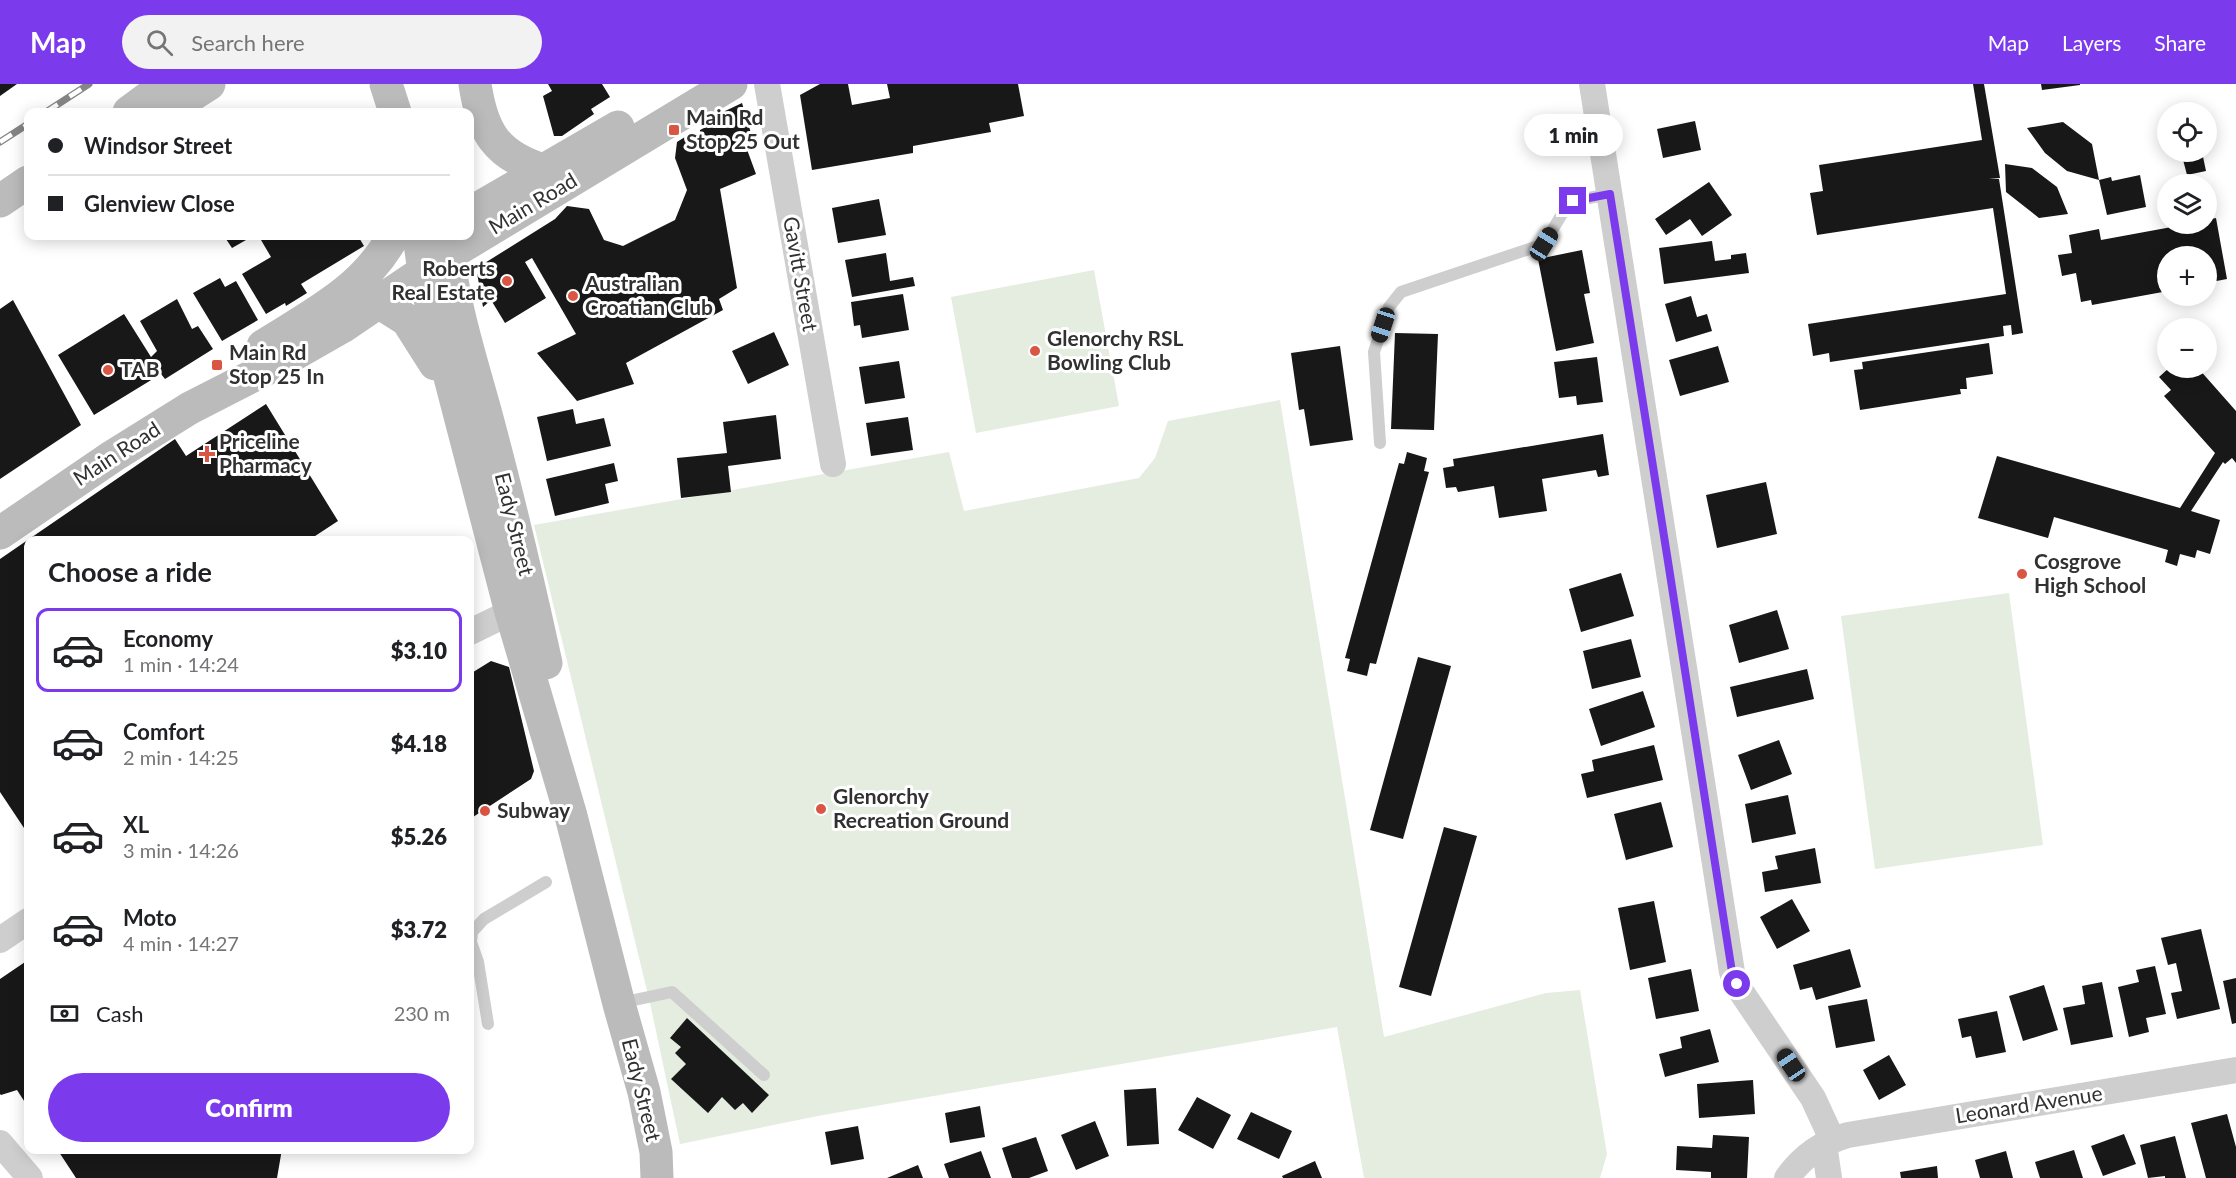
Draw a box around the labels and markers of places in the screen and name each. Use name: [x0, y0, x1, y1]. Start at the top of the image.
place label: Main Rd Stop 25 Out: [686, 104, 800, 153]
marker: Main Rd Stop 25 Out: [667, 123, 681, 137]
place label: Roberts Real Estate: [392, 255, 495, 304]
place label: Australian Croatian Club: [584, 270, 713, 319]
marker: Roberts Real Estate: [500, 274, 514, 288]
marker: Australian Croatian Club: [566, 289, 580, 303]
place label: Glenorchy RSL Bowling Club: [1047, 325, 1183, 374]
place label: Main Rd Stop 25 In: [229, 339, 324, 388]
marker: Glenorchy RSL Bowling Club: [1028, 344, 1042, 358]
place label: TAB: [120, 356, 160, 381]
marker: Main Rd Stop 25 In: [210, 358, 224, 372]
marker: TAB: [101, 363, 115, 377]
place label: Priceline Pharmacy: [219, 428, 313, 477]
marker: Priceline Pharmacy: [200, 447, 214, 461]
place label: Cosgrove High School: [2034, 548, 2146, 597]
marker: Cosgrove High School: [2015, 567, 2029, 581]
place label: Glenorchy Recreation Ground: [833, 783, 1009, 832]
place label: Subway: [497, 797, 571, 822]
marker: Glenorchy Recreation Ground: [814, 802, 828, 816]
marker: Subway: [478, 804, 492, 818]

